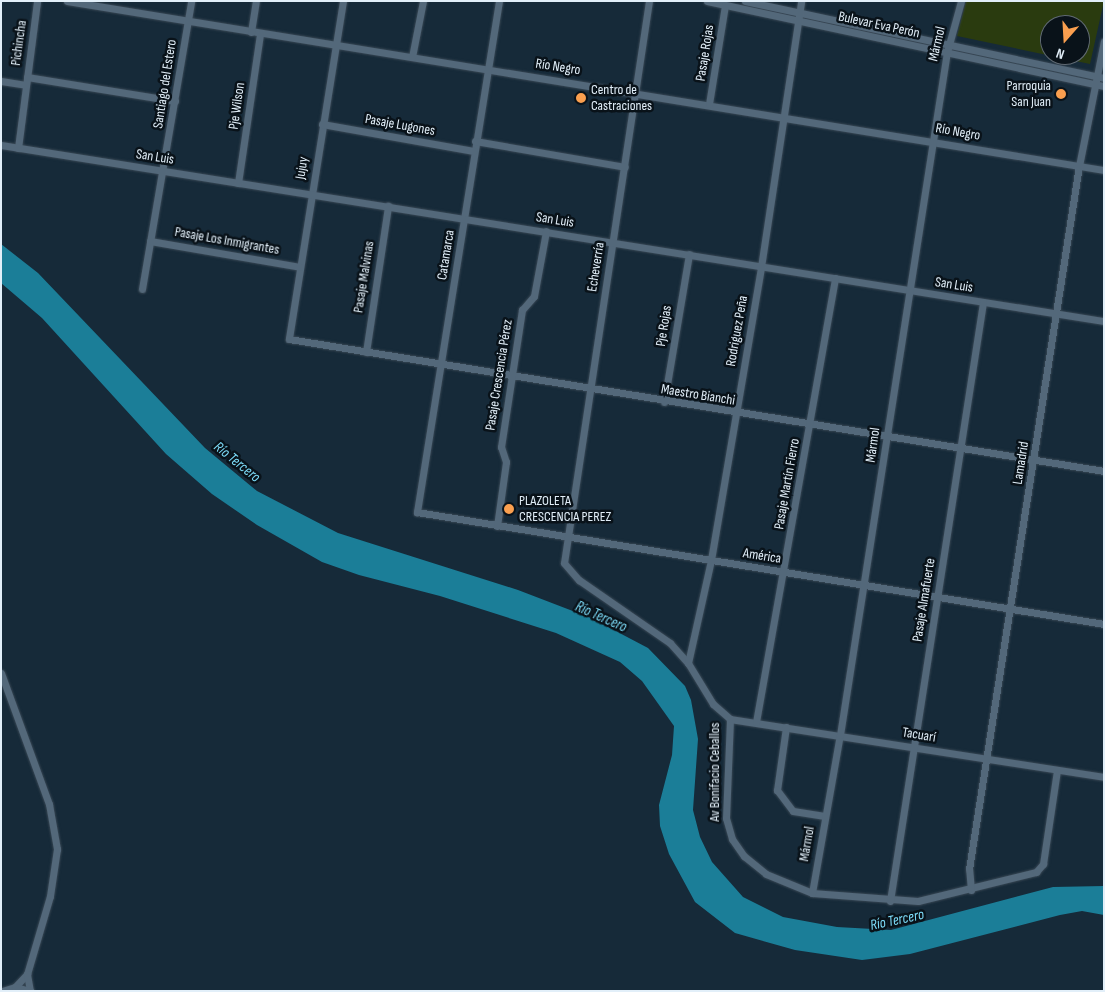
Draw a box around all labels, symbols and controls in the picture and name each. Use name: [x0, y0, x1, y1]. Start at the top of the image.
street label: Bulevar Eva Perón: [837, 8, 921, 42]
north arrow: [1040, 15, 1090, 65]
street label: Pichincha: [8, 19, 30, 67]
street label: Pasaje Rojas: [692, 24, 718, 82]
street label: Mármol: [925, 25, 949, 63]
street label: Santiago del Estero: [150, 38, 180, 130]
text: N: [1054, 44, 1067, 63]
street label: Río Negro: [534, 55, 582, 79]
place label: Parroquia San Juan: [1007, 78, 1051, 110]
street label: Pje Wilson: [225, 81, 249, 131]
place label: Centro de Castraciones: [591, 82, 652, 114]
marker: Parroquia San Juan: [1055, 88, 1067, 100]
marker: Centro de Castraciones: [575, 92, 587, 104]
street label: Pasaje Lugones: [364, 111, 436, 139]
street label: Río Negro: [934, 120, 982, 144]
street label: San Luis: [135, 146, 175, 168]
street label: Jujuy: [292, 156, 312, 180]
street label: San Luis: [535, 209, 575, 231]
street label: Pasaje Los Inmigrantes: [173, 224, 281, 258]
street label: Catamarca: [434, 229, 458, 281]
street label: Pasaje Malvinas: [350, 240, 378, 314]
street label: Echeverría: [584, 241, 608, 293]
street label: San Luis: [934, 274, 974, 296]
street label: Rodriguez Peña: [722, 294, 752, 368]
street label: Pje Rojas: [652, 304, 676, 348]
street label: Pasaje Crescencia Pérez: [482, 318, 516, 432]
street label: Maestro Bianchi: [660, 381, 736, 409]
street label: Mármol: [862, 426, 884, 464]
street label: Pasaje Martín Fierro: [771, 437, 803, 531]
water label: Río Tercero: [210, 438, 264, 486]
street label: Lamadrid: [1009, 440, 1033, 486]
place label: PLAZOLETA CRESCENCIA PEREZ: [519, 493, 611, 526]
marker: PLAZOLETA CRESCENCIA PEREZ: [503, 503, 515, 515]
street label: América: [742, 545, 782, 567]
street label: Pasaje Almafuerte: [909, 557, 939, 643]
water label: Río Tercero: [572, 598, 630, 636]
street label: Av Bonifacio Ceballos: [707, 722, 723, 822]
street label: Tacuarí: [901, 724, 937, 746]
street label: Mármol: [796, 825, 818, 863]
water label: Río Tercero: [868, 906, 926, 934]

